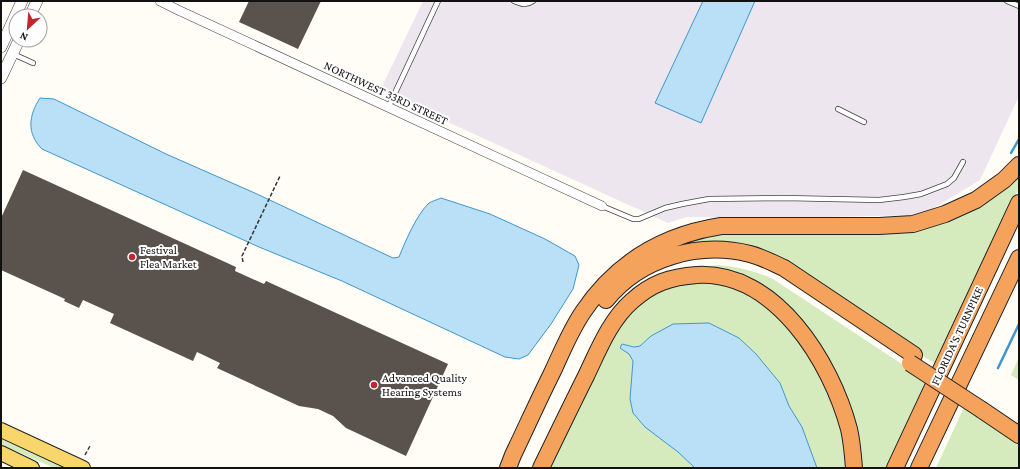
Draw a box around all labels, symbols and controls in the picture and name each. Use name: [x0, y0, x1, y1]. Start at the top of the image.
north arrow: [8, 8, 48, 48]
text: N: [17, 30, 30, 44]
street label: NORTHWEST 33RD STREET: [322, 58, 451, 128]
place label: Festival Flea Market: [140, 243, 198, 271]
marker: Festival Flea Market: [127, 252, 137, 262]
street label: FLORIDA'S TURNPIKE: [928, 284, 986, 388]
place label: Advanced Quality Hearing Systems: [382, 371, 467, 399]
marker: Advanced Quality Hearing Systems: [369, 380, 379, 390]

